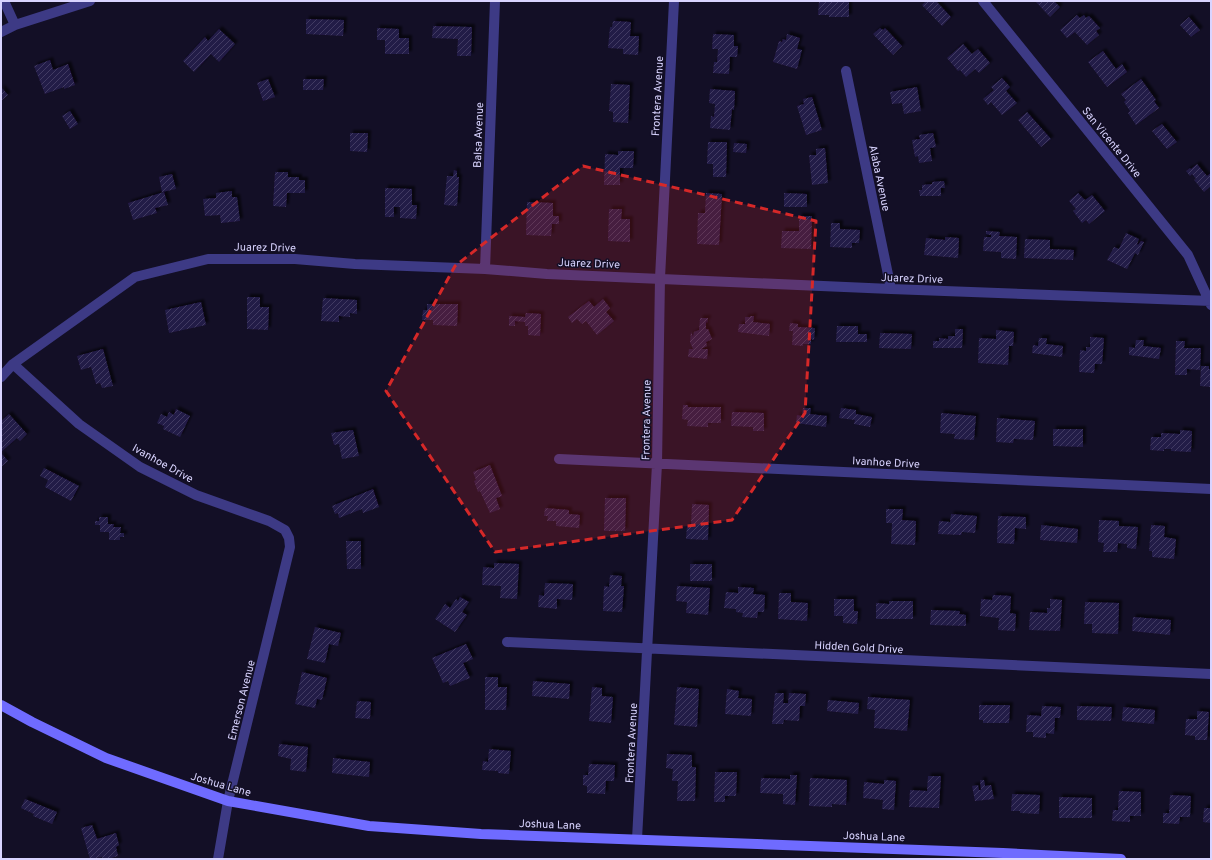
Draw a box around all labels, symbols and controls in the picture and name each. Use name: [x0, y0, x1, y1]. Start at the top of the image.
street label: Frontera Avenue: [649, 56, 667, 137]
street label: Balsa Avenue: [471, 102, 487, 168]
street label: San Vicente Drive: [1078, 104, 1144, 181]
street label: Alaba Avenue: [865, 144, 893, 213]
street label: Juarez Drive: [234, 240, 296, 256]
street label: Juarez Drive: [558, 256, 620, 272]
street label: Juarez Drive: [881, 271, 943, 287]
street label: Frontera Avenue: [639, 380, 655, 460]
street label: Ivanhoe Drive: [129, 441, 196, 486]
street label: Ivanhoe Drive: [852, 454, 920, 472]
street label: Hidden Gold Drive: [814, 639, 904, 657]
street label: Emerson Avenue: [225, 658, 259, 742]
street label: Frontera Avenue: [623, 703, 641, 784]
street label: Joshua Lane: [189, 770, 253, 800]
street label: Joshua Lane: [519, 817, 581, 833]
street label: Joshua Lane: [843, 829, 905, 845]

